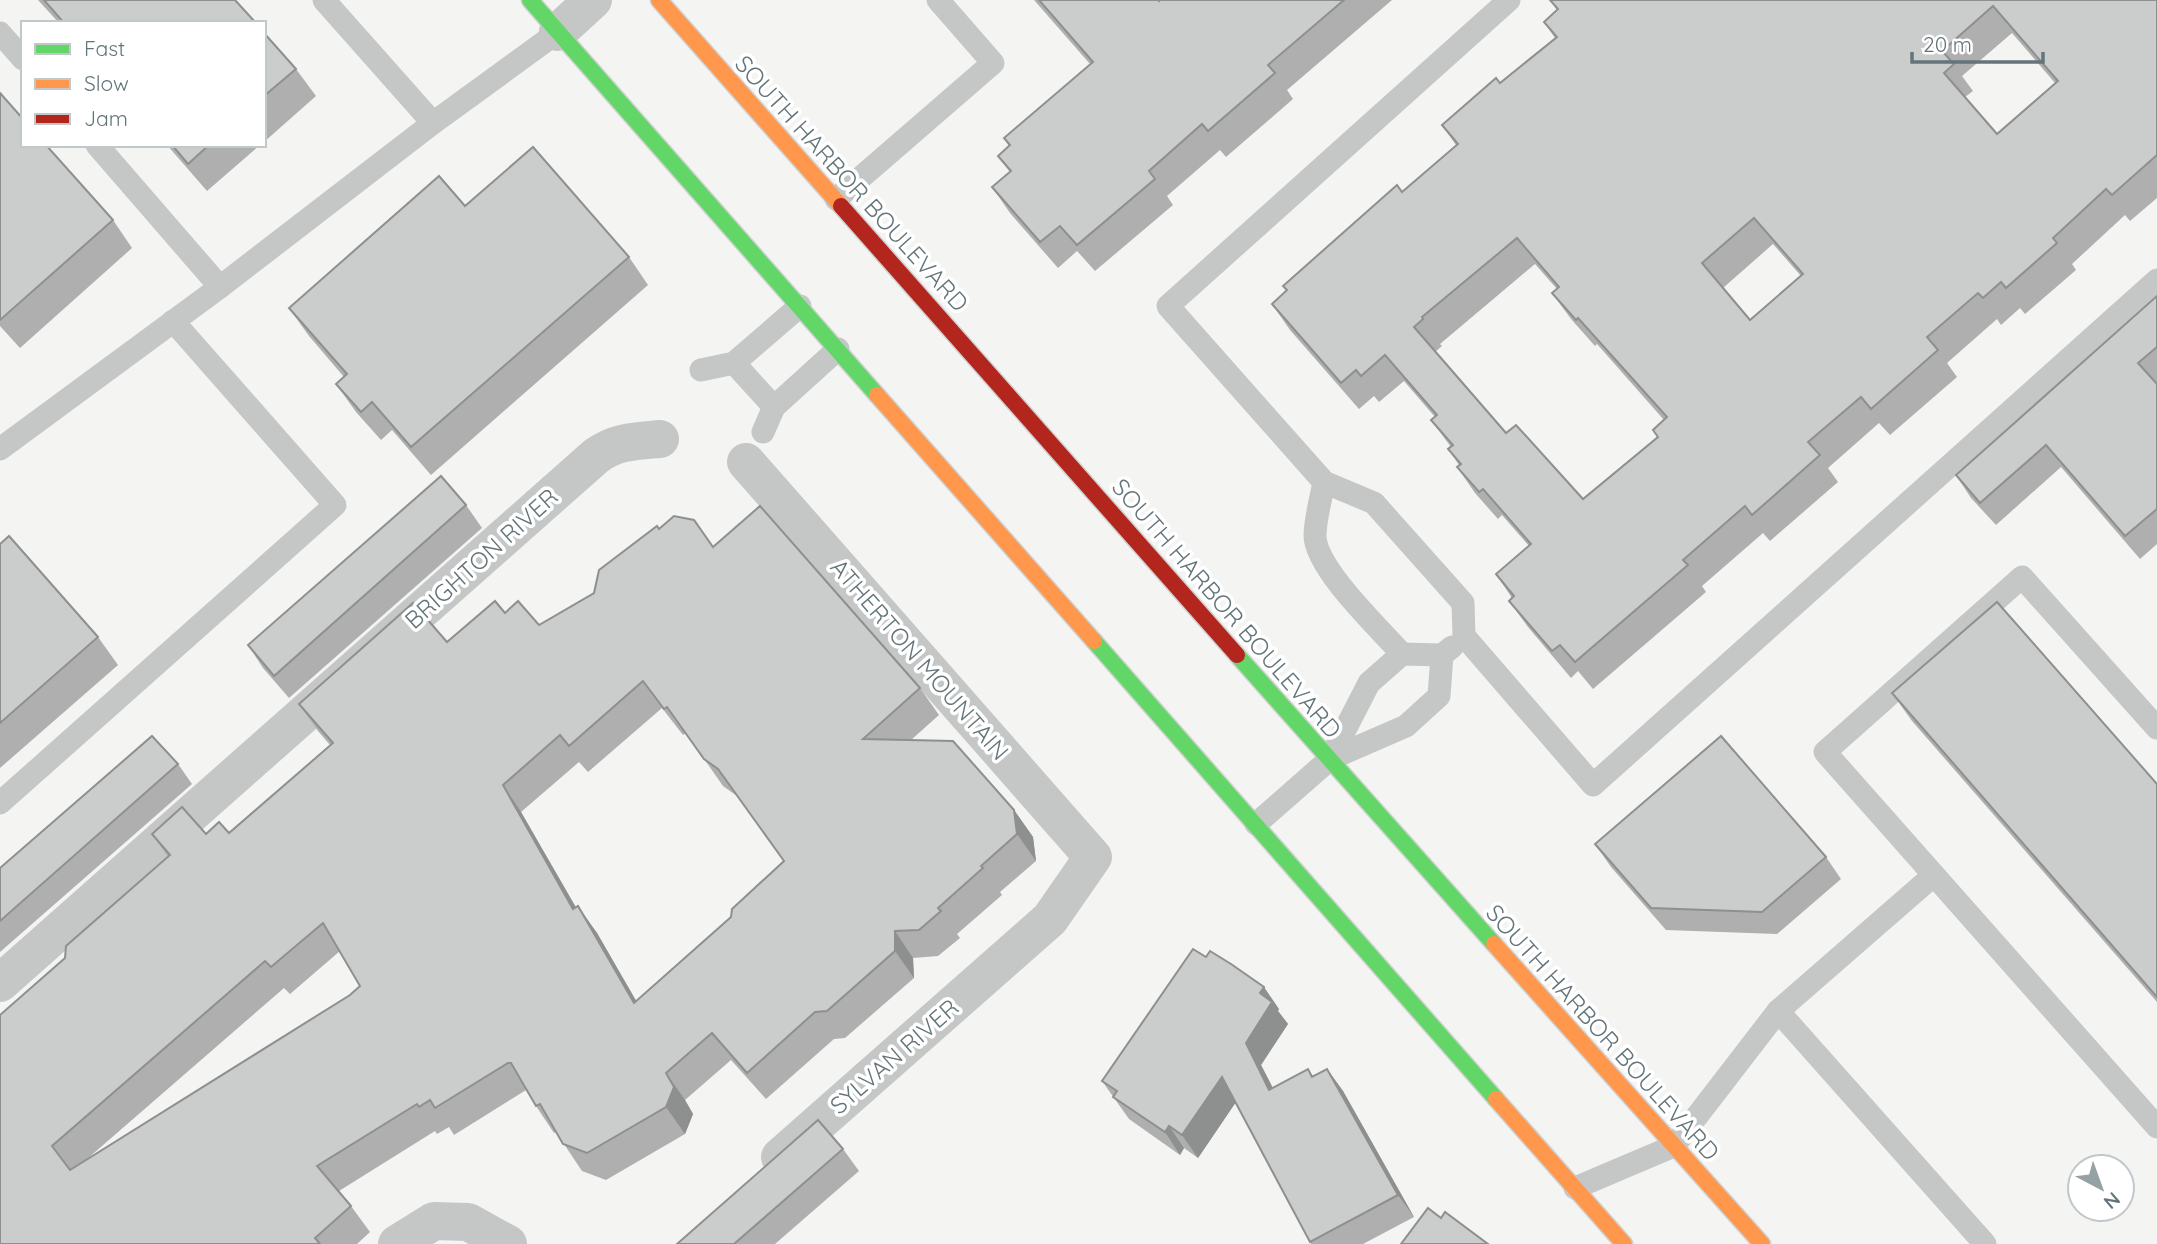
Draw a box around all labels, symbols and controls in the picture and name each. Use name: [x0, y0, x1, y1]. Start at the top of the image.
legend: [21, 21, 266, 147]
scale bar: [1912, 21, 2043, 65]
text: 20 m: [1923, 31, 1972, 57]
text: Fast: [84, 35, 125, 61]
street label: SOUTH HARBOR BOULEVARD: [729, 49, 975, 317]
text: Slow: [84, 70, 129, 96]
text: Jam: [84, 105, 128, 131]
street label: SOUTH HARBOR BOULEVARD: [1106, 472, 1348, 744]
street label: BRIGHTON RIVER: [398, 481, 564, 635]
street label: ATHERTON MOUNTAIN: [824, 552, 1016, 766]
street label: SOUTH HARBOR BOULEVARD: [1480, 898, 1726, 1166]
street label: SYLVAN RIVER: [824, 992, 964, 1120]
north arrow: [2066, 1153, 2136, 1223]
text: N: [2099, 1187, 2125, 1214]

